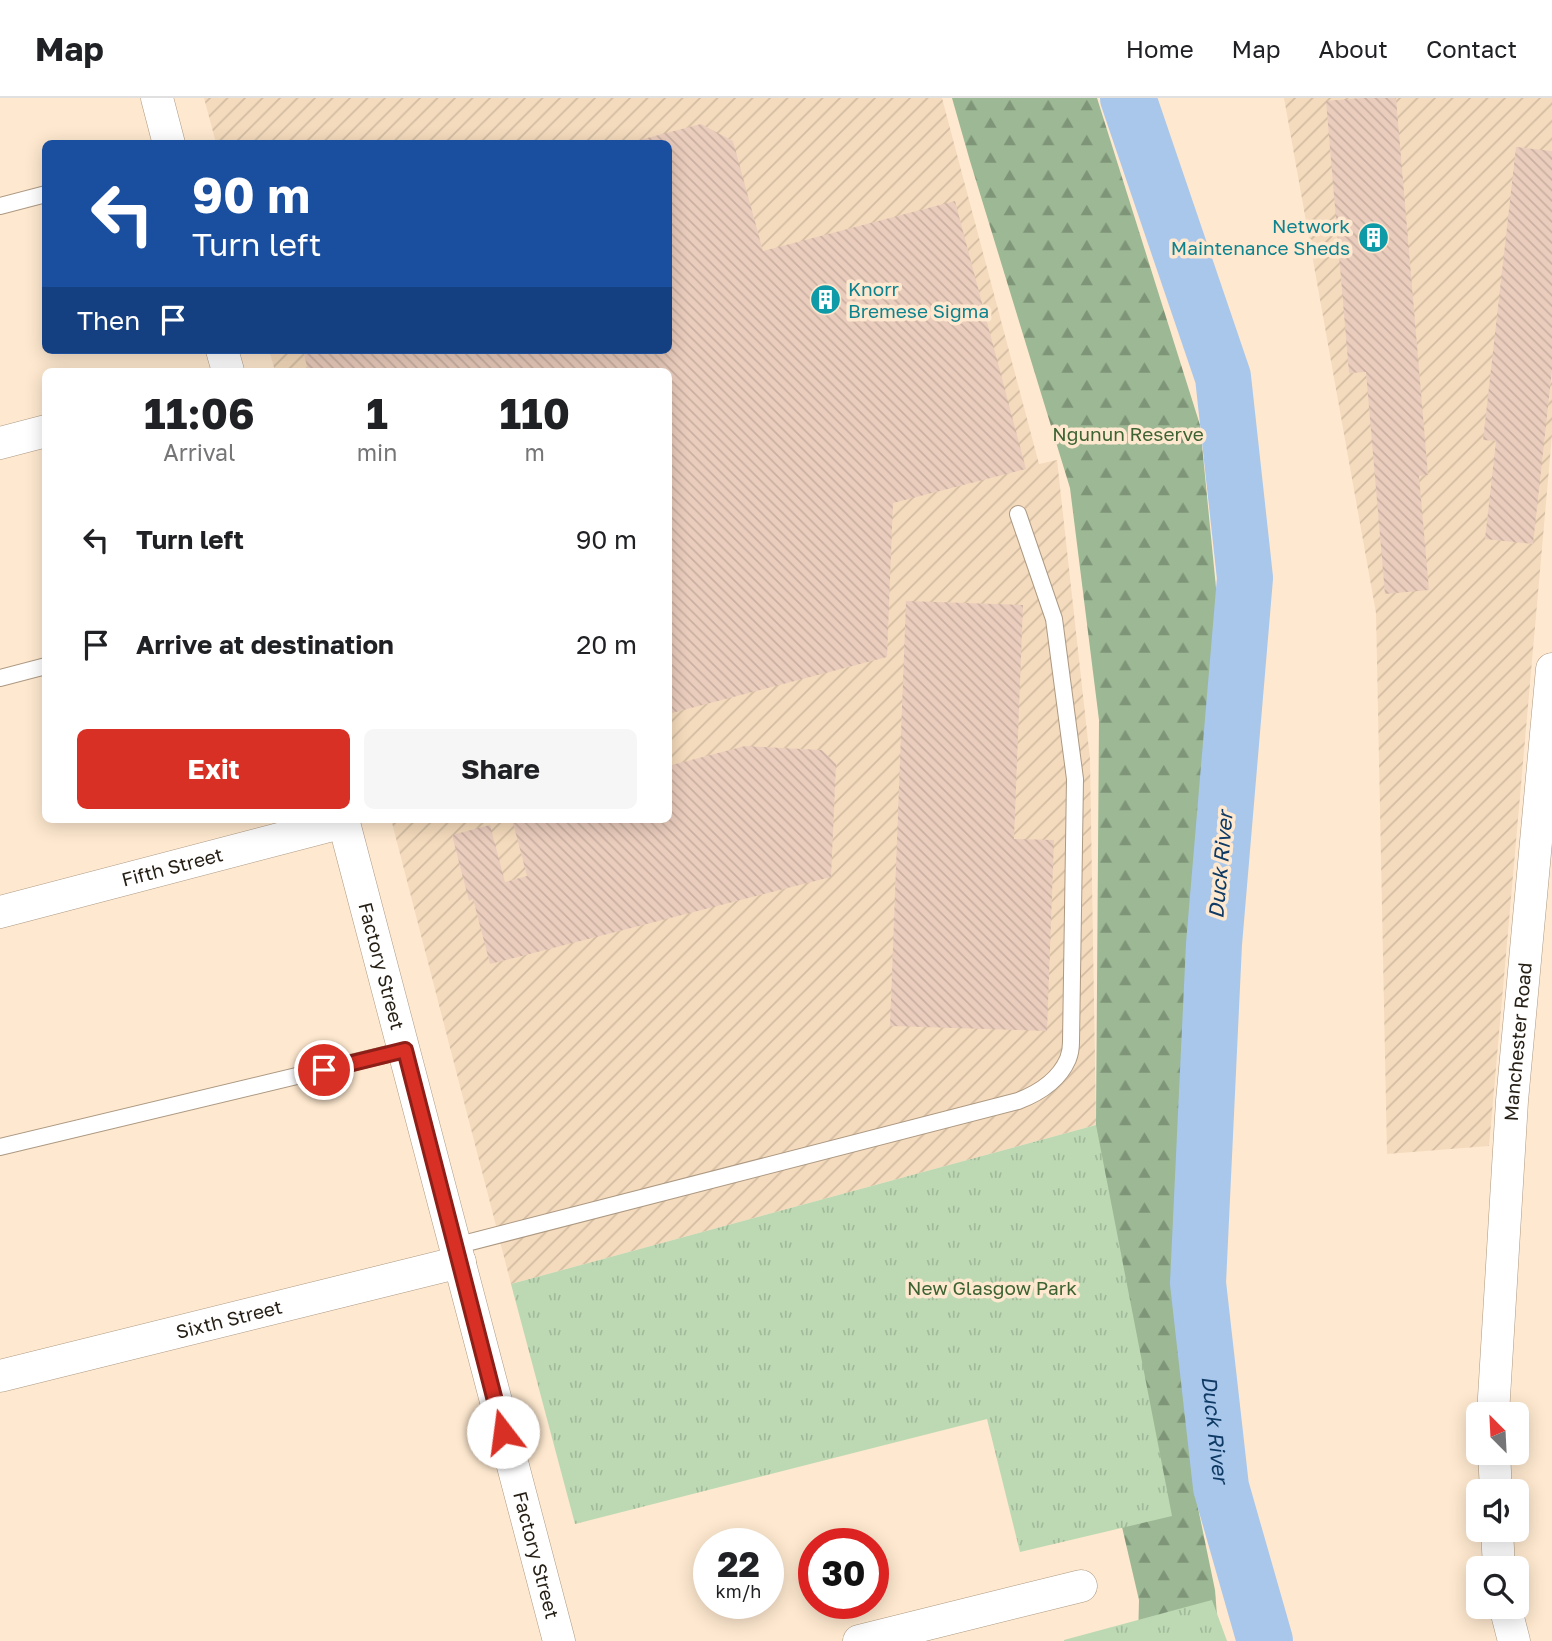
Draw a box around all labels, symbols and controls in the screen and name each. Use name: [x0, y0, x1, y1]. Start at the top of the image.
text: Map: [35, 29, 104, 68]
text: Home: [1126, 34, 1194, 63]
text: Map: [1232, 34, 1281, 63]
text: About: [1319, 34, 1388, 63]
text: Contact: [1426, 34, 1517, 63]
text: 90 m: [192, 165, 310, 224]
icon: left: [77, 168, 168, 259]
place label: Network Maintenance Sheds: [1171, 214, 1350, 259]
building icon: Network Maintenance Sheds: [1356, 220, 1390, 254]
text: Turn left: [192, 225, 321, 263]
place label: Knorr Bremese Sigma: [848, 277, 989, 322]
building icon: Knorr Bremese Sigma: [808, 283, 842, 317]
icon: arrive: [154, 301, 192, 339]
text: Then: [77, 305, 140, 336]
text: 11:06: [144, 388, 255, 438]
text: 1: [366, 388, 388, 438]
text: 110: [499, 388, 570, 438]
park label: Ngunun Reserve: [1052, 422, 1204, 445]
text: Arrival: [163, 438, 235, 466]
text: min: [357, 438, 397, 466]
text: m: [524, 438, 545, 466]
icon: left: [77, 521, 115, 559]
text: Turn left: [136, 524, 244, 555]
text: 90 m: [576, 524, 637, 555]
icon: arrive: [77, 626, 115, 664]
text: Arrive at destination: [136, 629, 394, 660]
text: 20 m: [576, 629, 637, 660]
button: Exit: [77, 729, 350, 809]
button: Share: [364, 729, 637, 809]
water label: Duck River: [1202, 807, 1238, 920]
street label: Fifth Street: [119, 842, 225, 891]
street label: Factory Street: [354, 900, 410, 1032]
street label: Manchester Road: [1499, 961, 1536, 1122]
pin: [294, 1040, 354, 1100]
icon: arrive: [305, 1051, 343, 1089]
park label: New Glasgow Park: [907, 1276, 1077, 1299]
street label: Sixth Street: [174, 1295, 284, 1343]
water label: Duck River: [1197, 1374, 1235, 1487]
position arrow: [466, 1395, 540, 1469]
north arrow: [1466, 1402, 1530, 1465]
map controls: [1466, 1402, 1529, 1619]
button: sound: [1466, 1479, 1529, 1542]
street label: Factory Street: [509, 1489, 565, 1621]
speed limit sign: 30: [798, 1528, 889, 1619]
text: 22: [717, 1543, 760, 1585]
button: search: [1466, 1556, 1529, 1619]
text: km/h: [716, 1580, 761, 1602]

